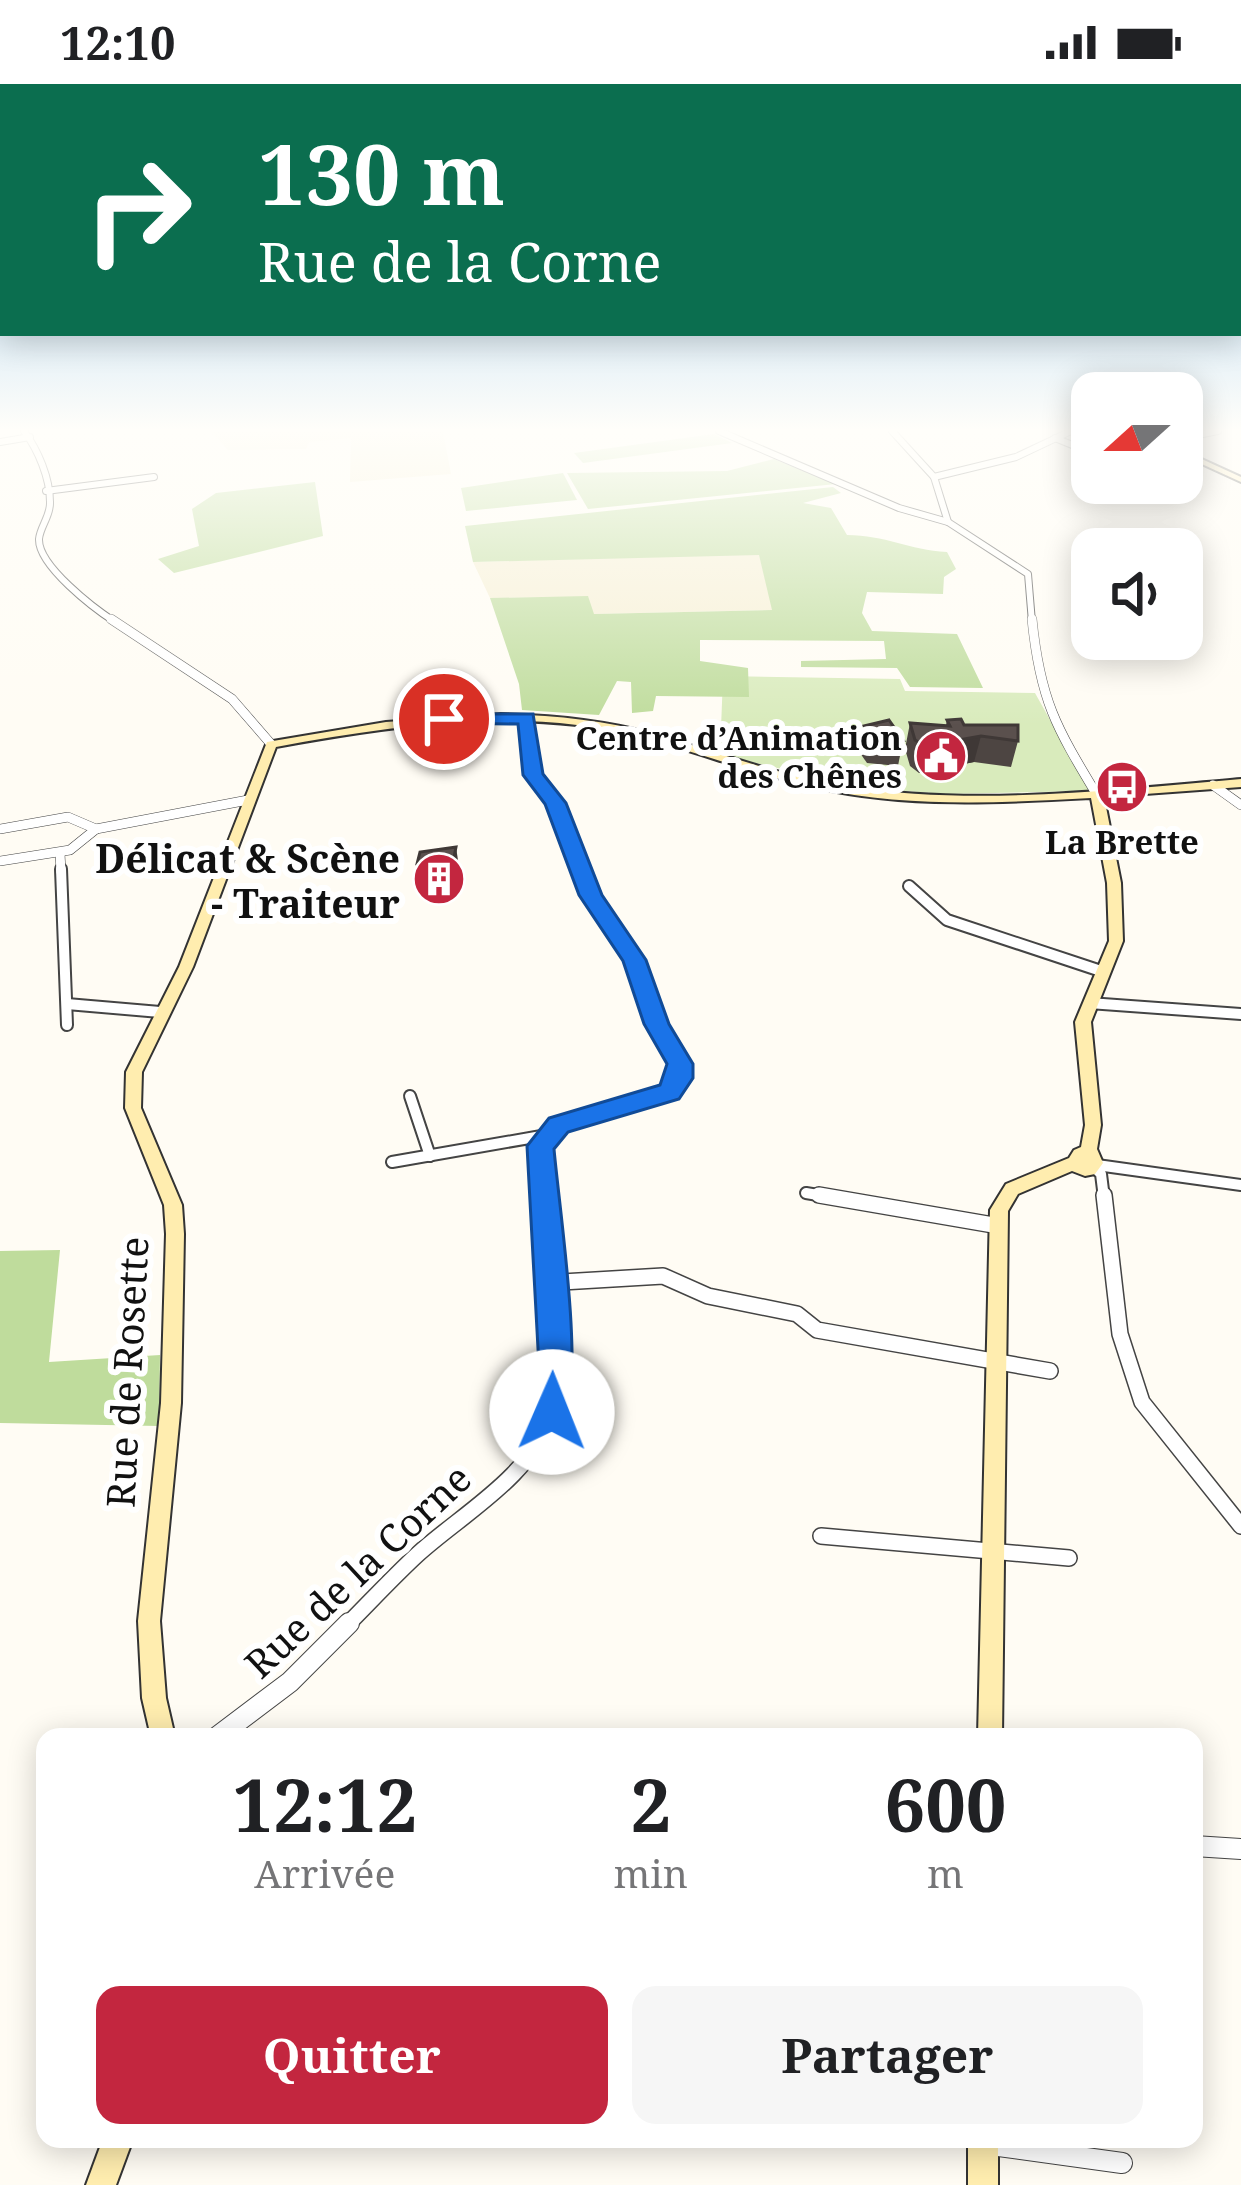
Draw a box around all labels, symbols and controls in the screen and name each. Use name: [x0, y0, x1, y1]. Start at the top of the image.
text: 12:10: [60, 12, 175, 73]
text: 130 m: [258, 115, 505, 230]
icon: right: [60, 132, 216, 288]
text: Rue de la Corne: [258, 224, 661, 298]
north arrow: [1071, 372, 1203, 504]
map controls: [1071, 372, 1203, 660]
button: sound: [1071, 528, 1203, 660]
pin: [393, 668, 495, 770]
icon: arrive: [411, 686, 477, 752]
place label: Centre d’Animation des Chênes: [576, 715, 902, 798]
public building icon: Centre d’Animation des Chênes: [913, 728, 969, 784]
bus stop icon: La Brette: [1094, 759, 1150, 815]
place label: La Brette: [1045, 819, 1199, 864]
place label: Délicat & Scène - Traiteur: [95, 831, 400, 929]
building icon: Délicat & Scène - Traiteur: [411, 851, 467, 907]
street label: Rue de Rosette: [92, 1235, 160, 1509]
position arrow: [489, 1349, 615, 1475]
street label: Rue de la Corne: [232, 1451, 482, 1689]
text: 12:12: [232, 1755, 417, 1853]
text: 2: [630, 1755, 671, 1853]
text: 600: [884, 1755, 1007, 1853]
text: Arrivée: [254, 1846, 395, 1899]
text: min: [614, 1846, 688, 1899]
text: m: [927, 1846, 964, 1899]
button: Quitter: [96, 1986, 608, 2124]
button: Partager: [632, 1986, 1143, 2124]

